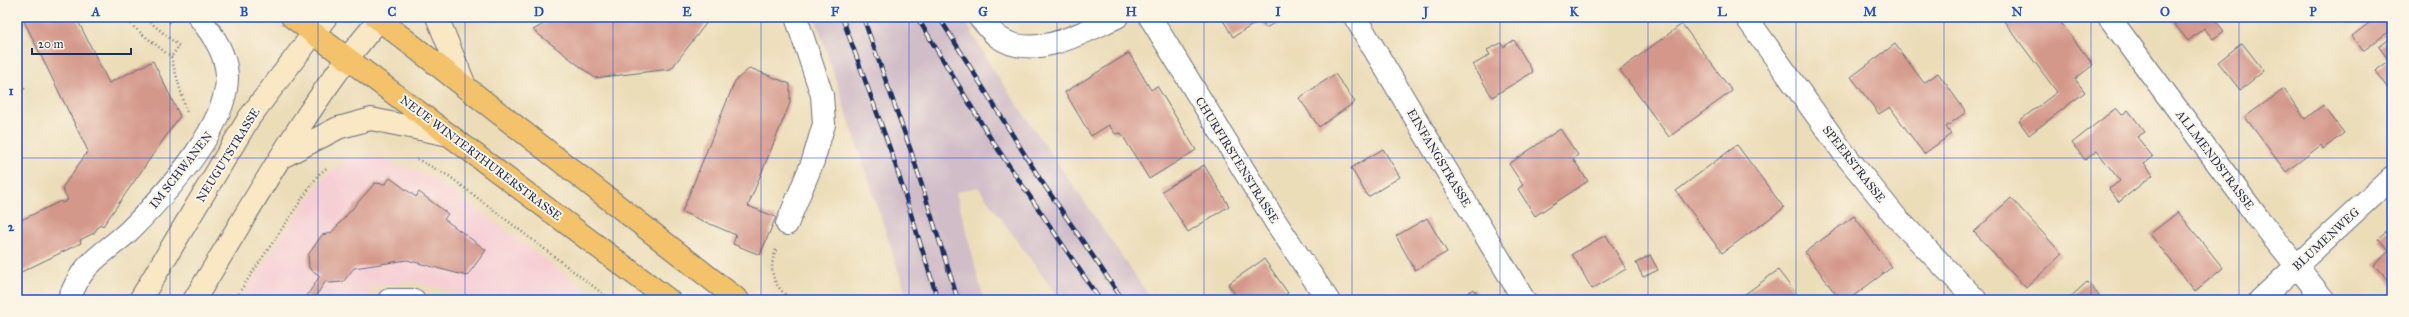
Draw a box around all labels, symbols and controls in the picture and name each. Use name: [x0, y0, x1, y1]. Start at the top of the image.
text: A: [91, 4, 101, 20]
text: B: [240, 4, 249, 20]
text: C: [388, 4, 397, 20]
text: D: [534, 4, 544, 20]
text: E: [682, 4, 692, 20]
text: F: [831, 4, 840, 20]
text: G: [978, 4, 988, 20]
text: H: [1125, 4, 1137, 20]
text: I: [1275, 4, 1281, 20]
text: J: [1421, 4, 1429, 20]
text: K: [1569, 4, 1579, 20]
text: L: [1717, 4, 1727, 20]
text: M: [1863, 4, 1877, 20]
text: N: [2011, 4, 2023, 20]
text: O: [2160, 4, 2170, 20]
text: P: [2309, 4, 2317, 20]
scale bar: [32, 30, 131, 56]
text: 20 m: [38, 37, 64, 51]
text: 1: [8, 83, 14, 99]
street label: NEUE WINTERTHURERSTRASSE: [397, 93, 565, 224]
street label: CHURFIRSTENSTRASSE: [1192, 94, 1282, 226]
street label: NEUGUTSTRASSE: [193, 105, 263, 205]
street label: EINFANGSTRASSE: [1404, 106, 1474, 210]
street label: ALLMENDSTRASSE: [2173, 107, 2257, 213]
street label: SPEERSTRASSE: [1820, 123, 1889, 205]
street label: IM SCHWANEN: [147, 129, 215, 211]
street label: BLUMENWEG: [2290, 204, 2362, 273]
text: 2: [8, 219, 15, 235]

